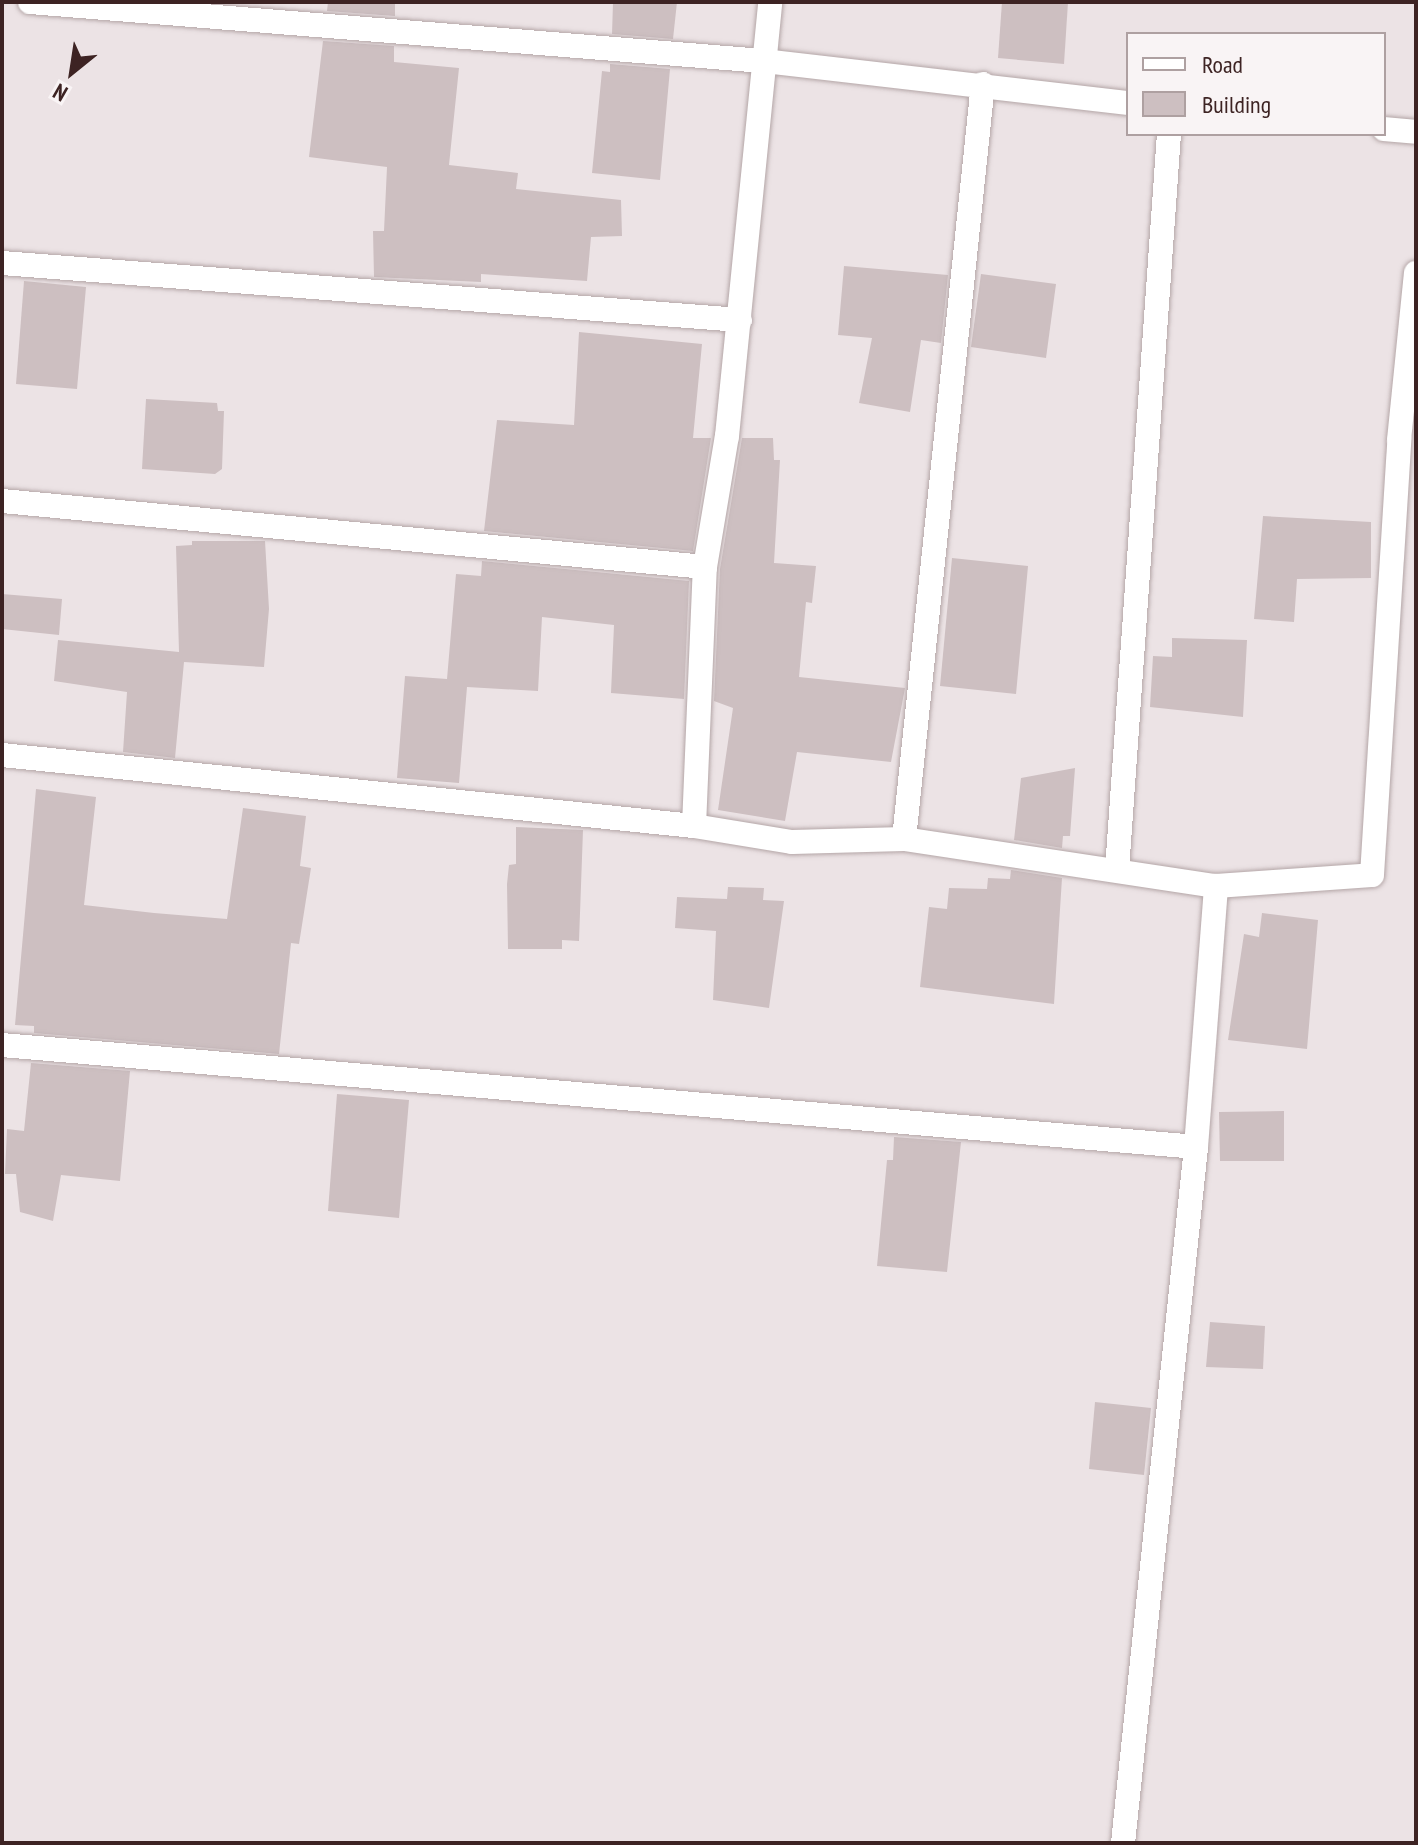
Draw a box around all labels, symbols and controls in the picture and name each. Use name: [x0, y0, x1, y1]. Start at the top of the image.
north arrow: [32, 32, 112, 112]
legend: [1126, 32, 1386, 136]
text: Road: [1202, 49, 1243, 80]
text: N: [48, 78, 72, 108]
text: Building: [1202, 89, 1271, 120]

